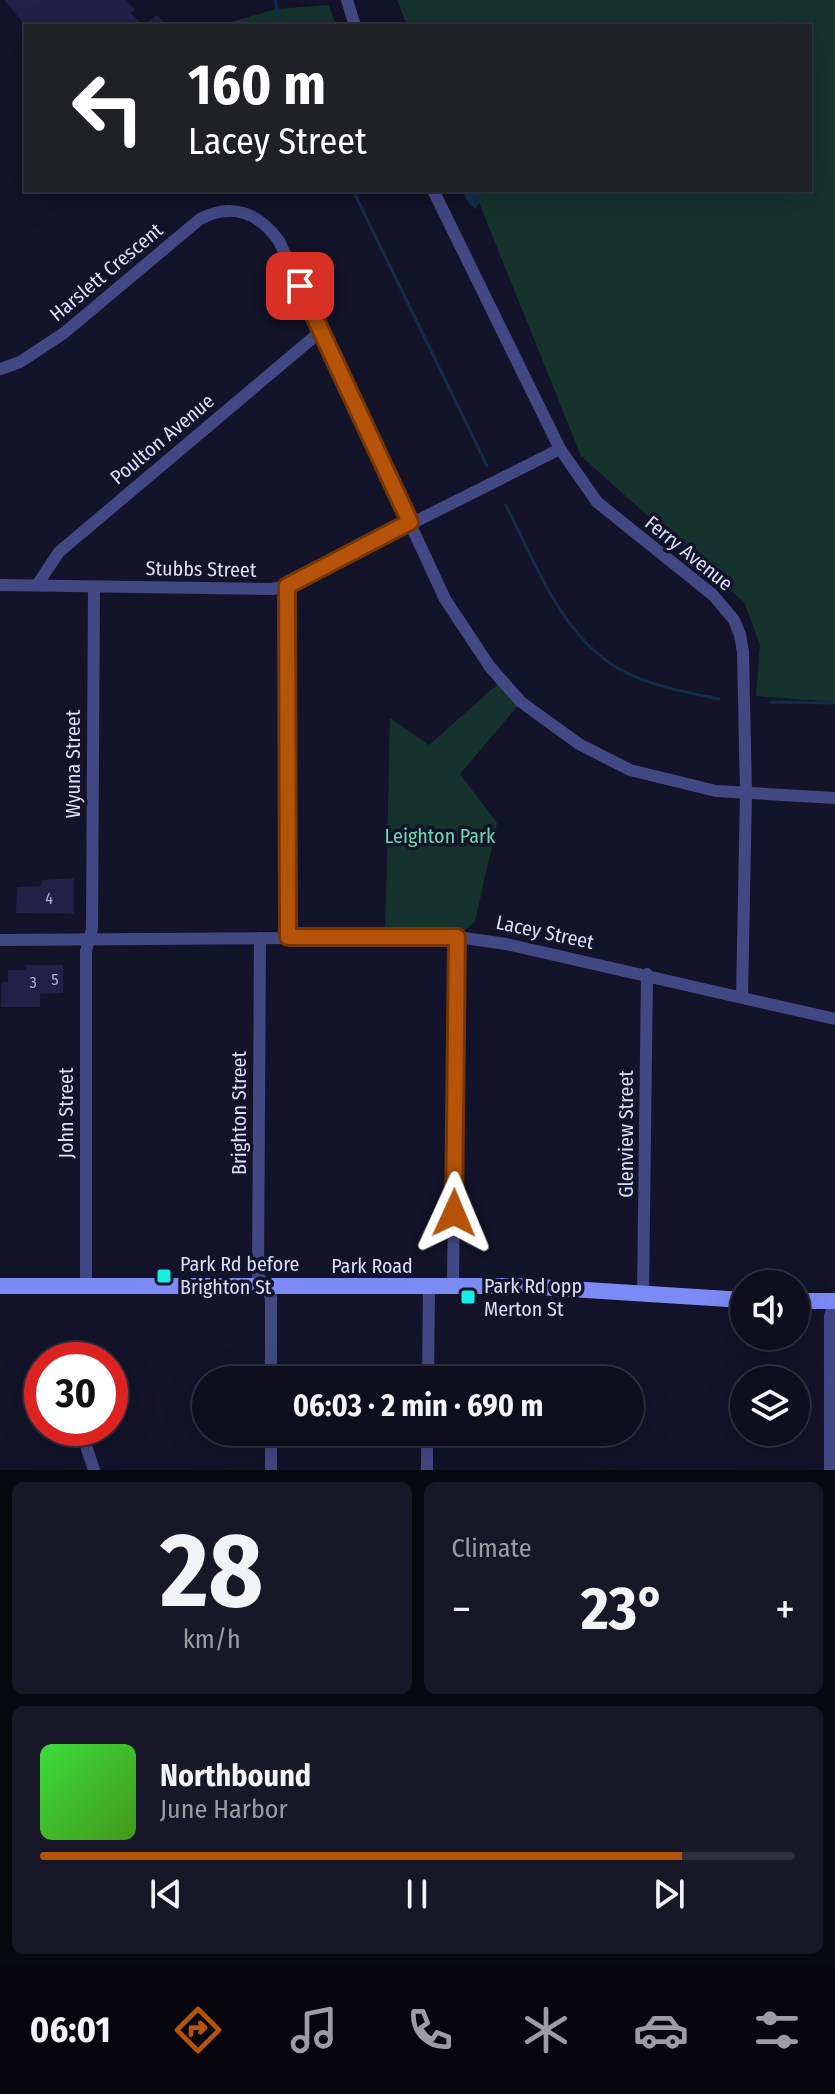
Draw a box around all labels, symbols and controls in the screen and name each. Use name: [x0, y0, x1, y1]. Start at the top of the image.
text: 160 m: [188, 52, 326, 119]
icon: left: [56, 56, 160, 160]
text: Lacey Street: [188, 120, 367, 164]
street label: Harslett Crescent: [45, 218, 168, 326]
pin: [266, 252, 334, 320]
icon: arrive: [278, 264, 322, 308]
street label: Poulton Avenue: [105, 389, 219, 489]
street label: Ferry Avenue: [640, 510, 738, 596]
street label: Stubbs Street: [145, 556, 257, 582]
street label: Wyuna Street: [61, 709, 85, 818]
park label: Leighton Park: [385, 824, 496, 848]
house number: 4: [45, 889, 53, 908]
street label: Lacey Street: [494, 910, 597, 954]
house number: 5: [51, 970, 59, 989]
house number: 3: [29, 973, 37, 992]
street label: Brighton Street: [227, 1051, 251, 1175]
street label: John Street: [54, 1067, 78, 1158]
street label: Glenview Street: [614, 1070, 638, 1198]
position arrow: [412, 1171, 496, 1255]
place label: Park Rd before Brighton St: [180, 1252, 300, 1299]
street label: Park Road: [331, 1254, 413, 1278]
marker: Park Rd before Brighton St: [155, 1267, 173, 1285]
map controls: [730, 1270, 810, 1446]
button: sound: [730, 1270, 810, 1350]
place label: Park Rd opp Merton St: [484, 1274, 582, 1321]
marker: Park Rd opp Merton St: [459, 1288, 477, 1306]
speed limit sign: 30: [24, 1342, 128, 1446]
button: layers: [730, 1366, 810, 1446]
text: 06:03 · 2 min · 690 m: [293, 1388, 543, 1424]
text: 28: [160, 1509, 263, 1634]
text: Climate: [452, 1533, 532, 1564]
text: 23°: [581, 1573, 665, 1645]
text: −: [452, 1583, 471, 1636]
text: +: [775, 1583, 795, 1636]
text: km/h: [183, 1624, 241, 1655]
text: Northbound: [160, 1758, 311, 1794]
text: June Harbor: [160, 1794, 288, 1825]
icon: previous: [144, 1872, 188, 1916]
icon: pause: [395, 1872, 439, 1916]
icon: next: [647, 1872, 691, 1916]
icon: directions: [170, 2002, 226, 2058]
icon: music: [286, 2002, 342, 2058]
icon: phone: [402, 2002, 458, 2058]
icon: climate: [518, 2002, 574, 2058]
icon: car: [633, 2002, 689, 2058]
icon: filters: [749, 2002, 805, 2058]
text: 06:01: [30, 2008, 111, 2052]

